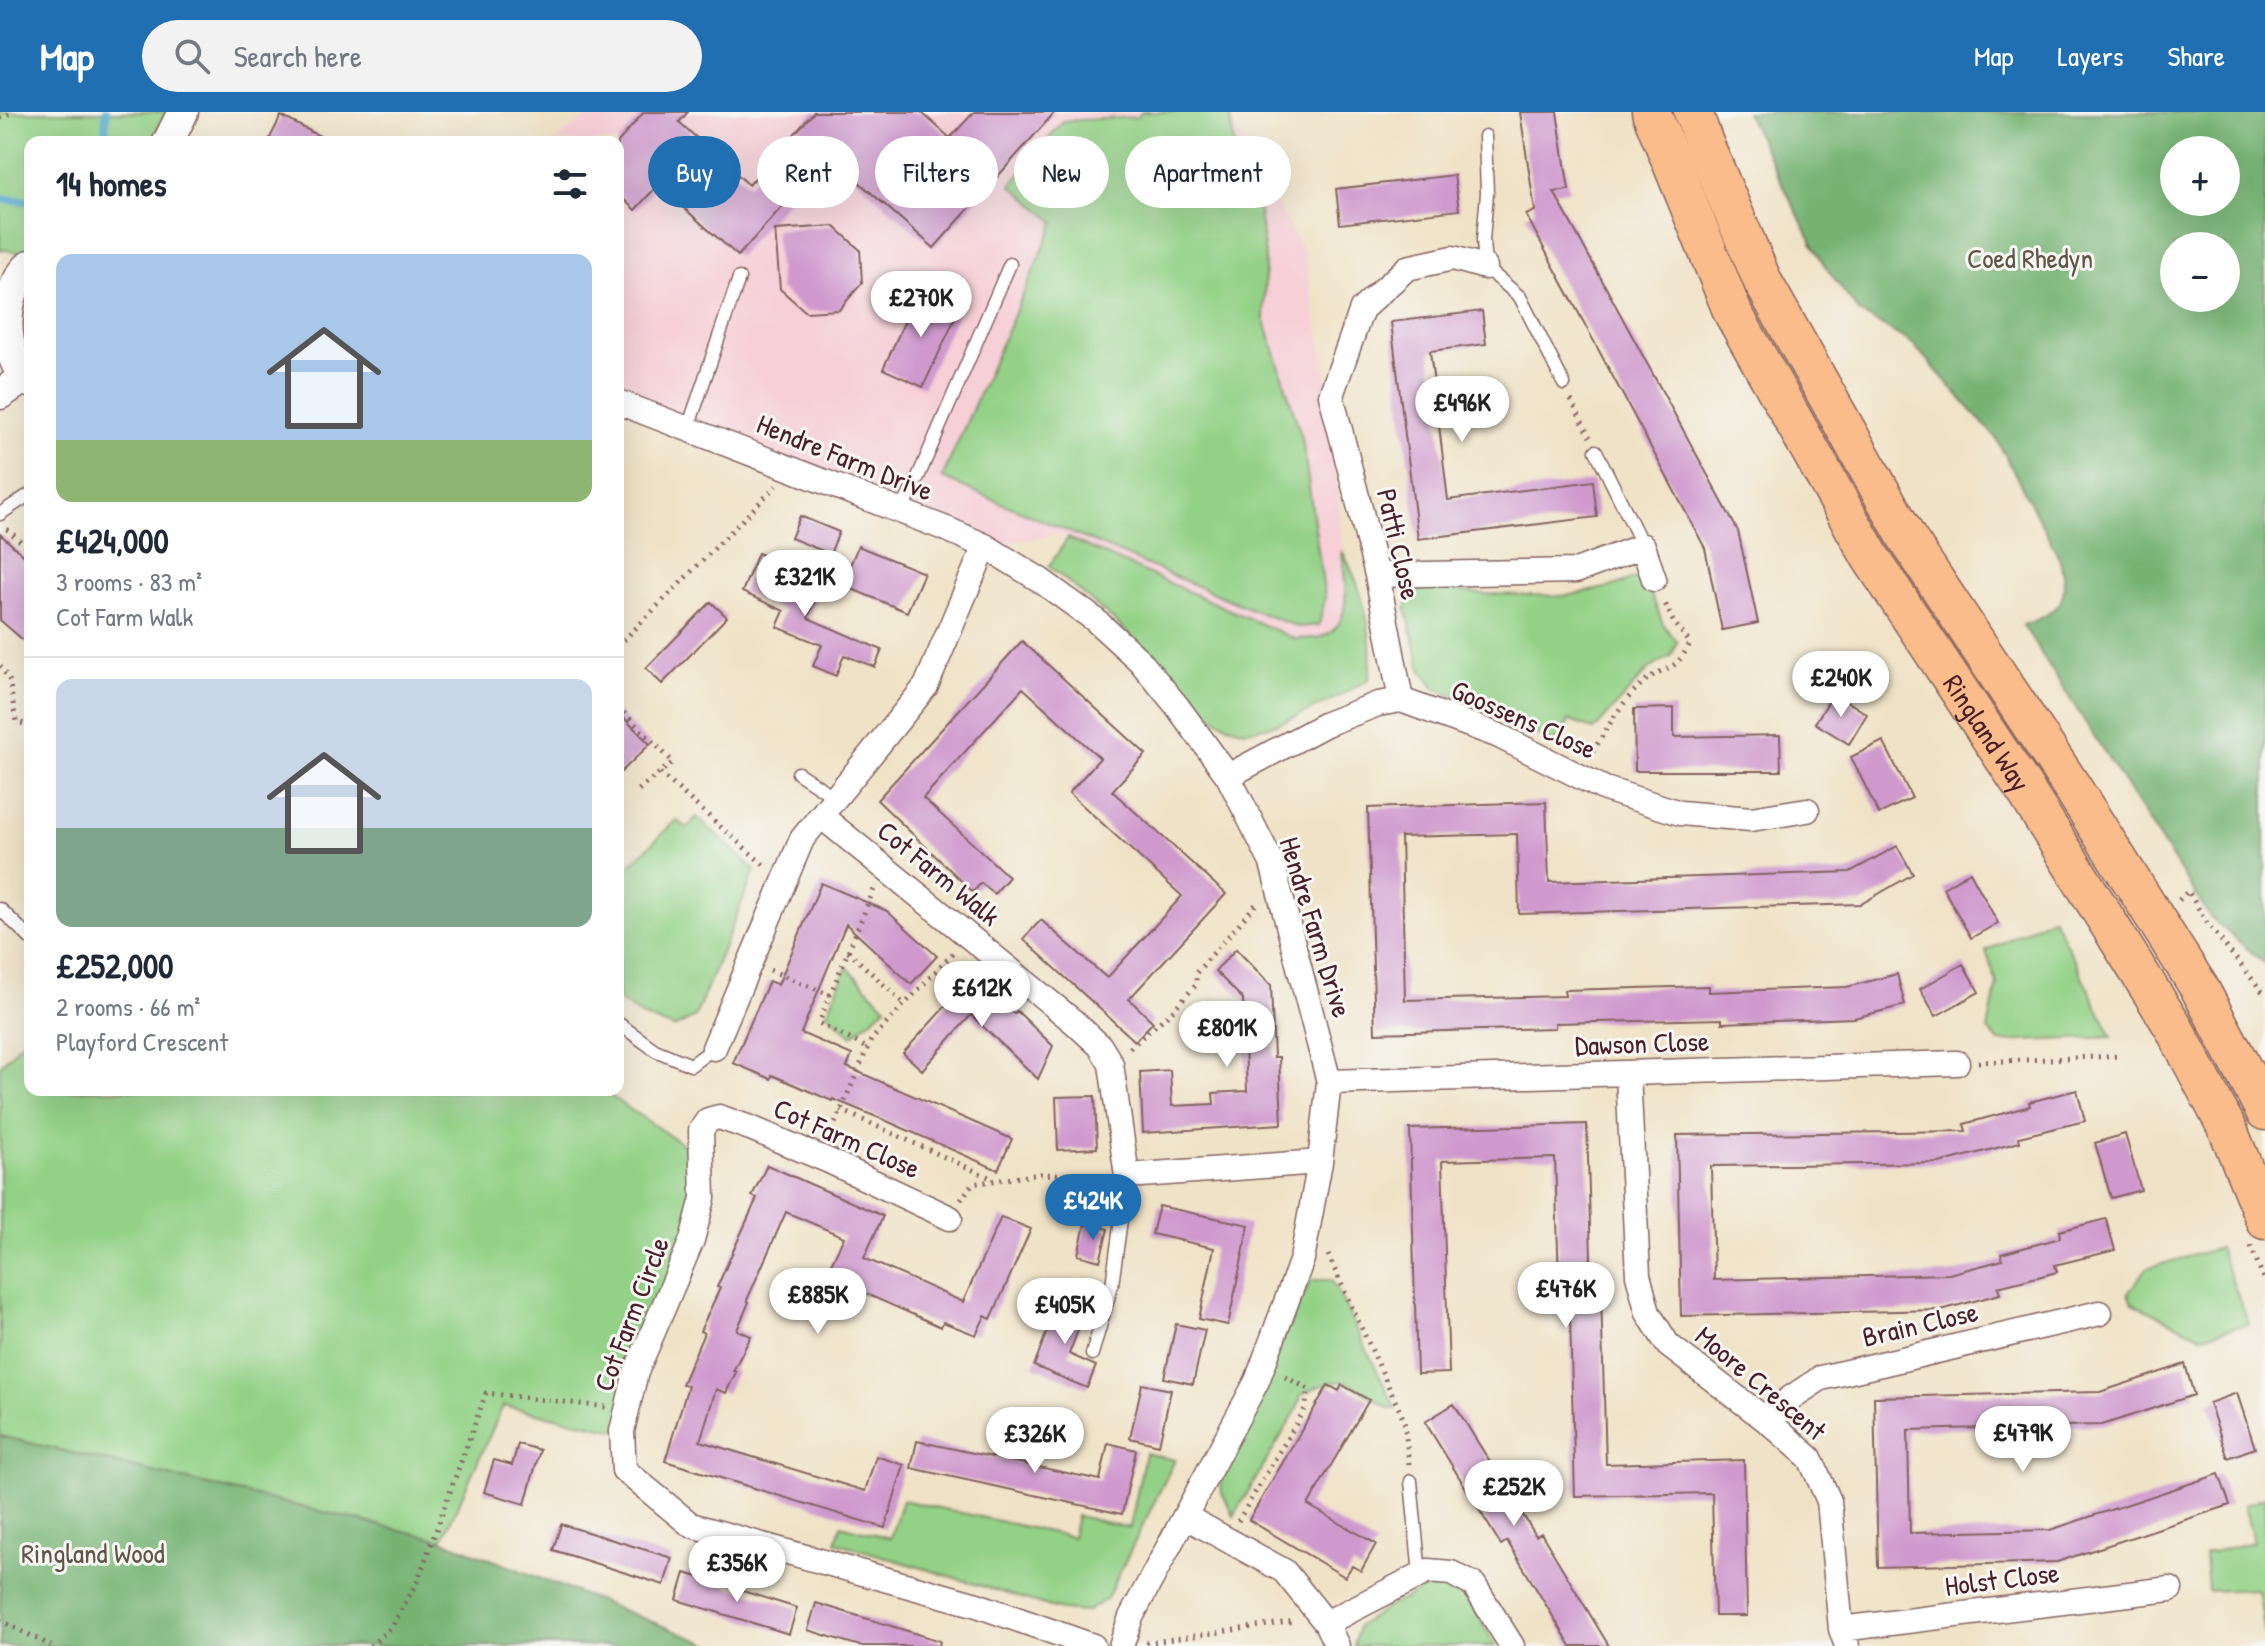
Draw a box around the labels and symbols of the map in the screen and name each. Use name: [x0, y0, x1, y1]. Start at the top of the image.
park label: Coed Rhedyn: [1967, 239, 2093, 277]
pin: £270K: [865, 271, 977, 339]
pin: £496K: [1406, 376, 1518, 444]
street label: Hendre Farm Drive: [751, 404, 939, 510]
street label: Patti Close: [1368, 485, 1430, 603]
pin: £321K: [749, 550, 861, 618]
pin: £240K: [1785, 651, 1897, 719]
street label: Ringland Way: [1934, 667, 2040, 799]
street label: Goossens Close: [1446, 670, 1602, 768]
street label: Cot Farm Walk: [870, 812, 1009, 934]
street label: Hendre Farm Drive: [1271, 832, 1361, 1022]
pin: £612K: [926, 961, 1038, 1029]
pin: £801K: [1171, 1001, 1283, 1069]
street label: Dawson Close: [1574, 1022, 1710, 1064]
street label: Cot Farm Close: [768, 1089, 926, 1187]
pin: £424K: [1037, 1174, 1149, 1242]
street label: Cot Farm Circle: [584, 1231, 678, 1397]
pin: £476K: [1510, 1262, 1622, 1330]
pin: £885K: [762, 1268, 874, 1336]
pin: £405K: [1009, 1278, 1121, 1346]
street label: Brain Close: [1859, 1292, 1981, 1356]
street label: Moore Crescent: [1688, 1317, 1835, 1449]
pin: £479K: [1967, 1406, 2079, 1474]
pin: £326K: [979, 1407, 1091, 1475]
pin: £252K: [1458, 1460, 1570, 1528]
park label: Ringland Wood: [21, 1534, 165, 1572]
pin: £356K: [681, 1536, 793, 1604]
street label: Holst Close: [1943, 1553, 2061, 1605]

